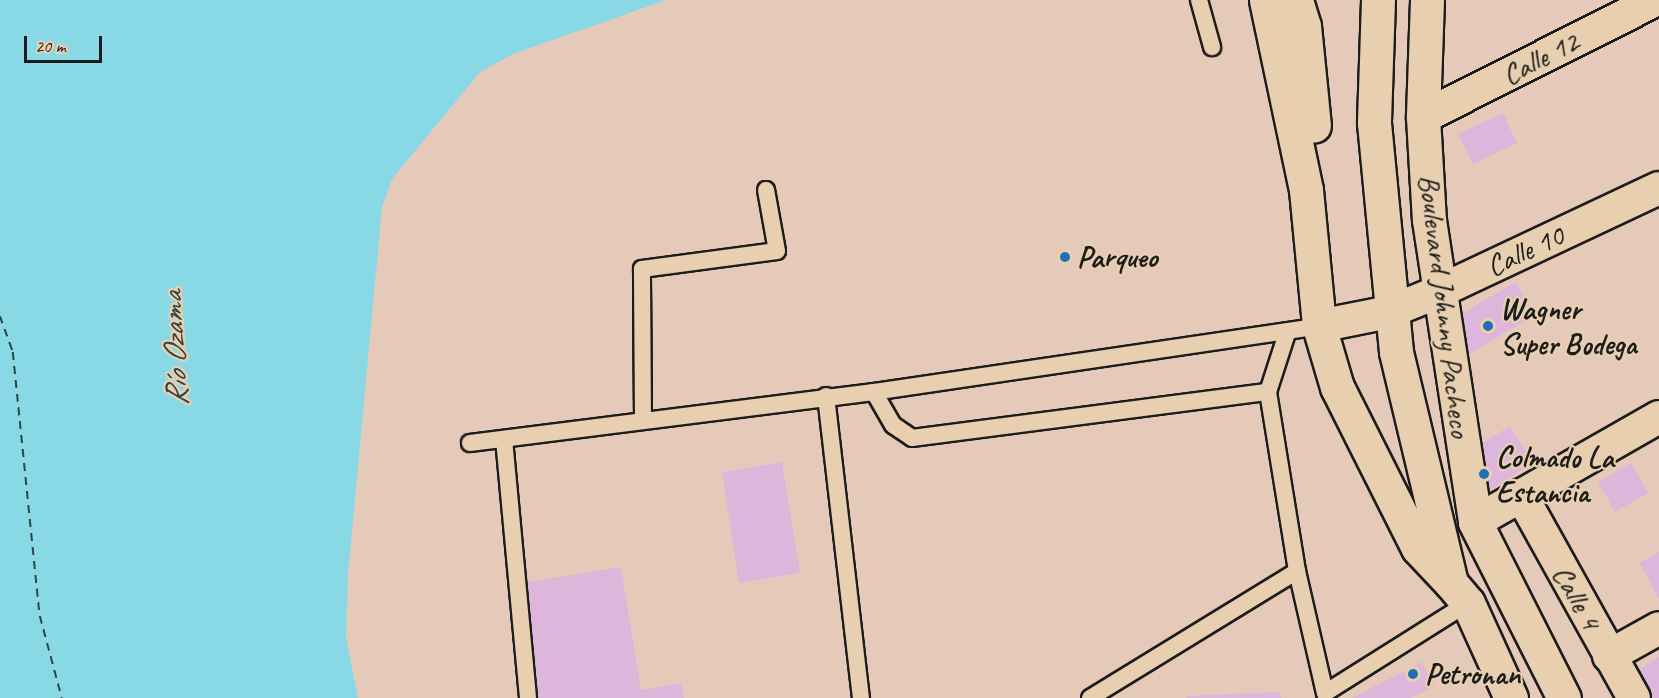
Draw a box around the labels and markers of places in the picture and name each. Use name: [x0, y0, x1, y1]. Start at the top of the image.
place label: Parqueo: [1077, 239, 1157, 275]
marker: Parqueo: [1058, 250, 1072, 264]
place label: Wagner Super Bodega: [1500, 291, 1637, 362]
marker: Wagner Super Bodega: [1481, 319, 1495, 333]
place label: Colmado La Estancia: [1496, 439, 1614, 510]
marker: Colmado La Estancia: [1477, 467, 1491, 481]
place label: Petronan: [1425, 656, 1520, 692]
marker: Petronan: [1406, 667, 1420, 681]

